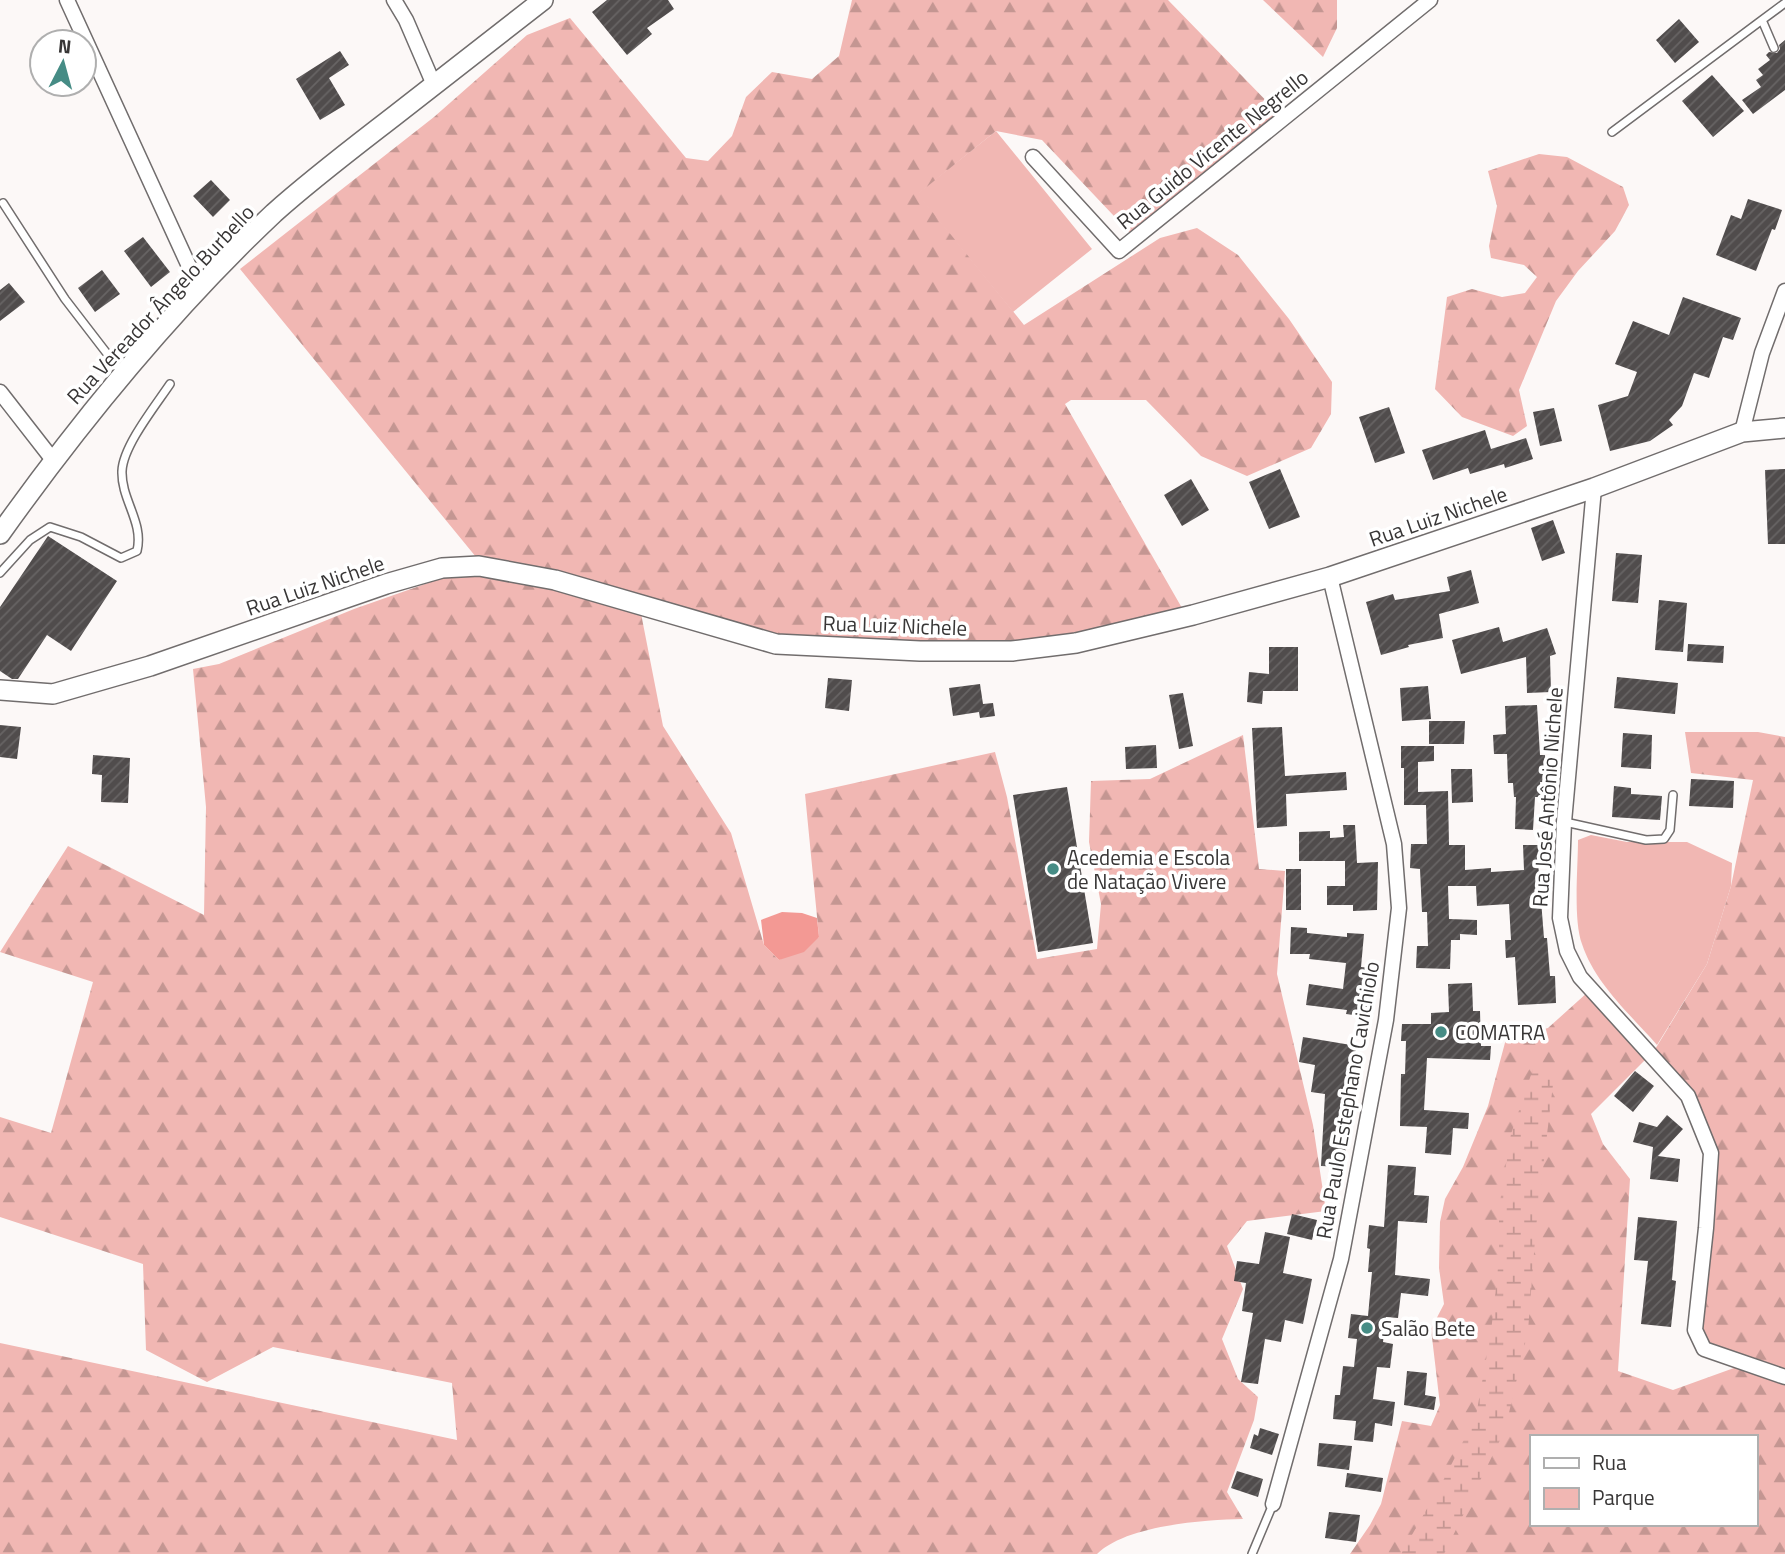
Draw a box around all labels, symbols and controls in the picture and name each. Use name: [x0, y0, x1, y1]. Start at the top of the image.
north arrow: [28, 28, 98, 98]
text: N: [57, 30, 73, 61]
street label: Rua Guido Vicente Negrello: [1109, 61, 1315, 237]
street label: Rua Vereador Ângelo Burbello: [59, 197, 261, 411]
street label: Rua Luiz Nichele: [1365, 477, 1511, 555]
street label: Rua Luiz Nichele: [242, 546, 388, 624]
street label: Rua Luiz Nichele: [822, 606, 968, 644]
street label: Rua José Antônio Nichele: [1523, 686, 1571, 908]
place label: Acedemia e Escola de Natação Vivere: [1067, 841, 1231, 897]
marker: Acedemia e Escola de Natação Vivere: [1045, 861, 1061, 877]
street label: Rua Paulo Estephano Cavichiolo: [1307, 959, 1387, 1241]
place label: COMATRA: [1455, 1016, 1546, 1048]
marker: COMATRA: [1433, 1024, 1449, 1040]
place label: Salão Bete: [1381, 1312, 1475, 1344]
marker: Salão Bete: [1359, 1320, 1375, 1336]
legend: [1530, 1435, 1757, 1526]
text: Rua: [1592, 1446, 1627, 1478]
text: Parque: [1592, 1481, 1655, 1513]

